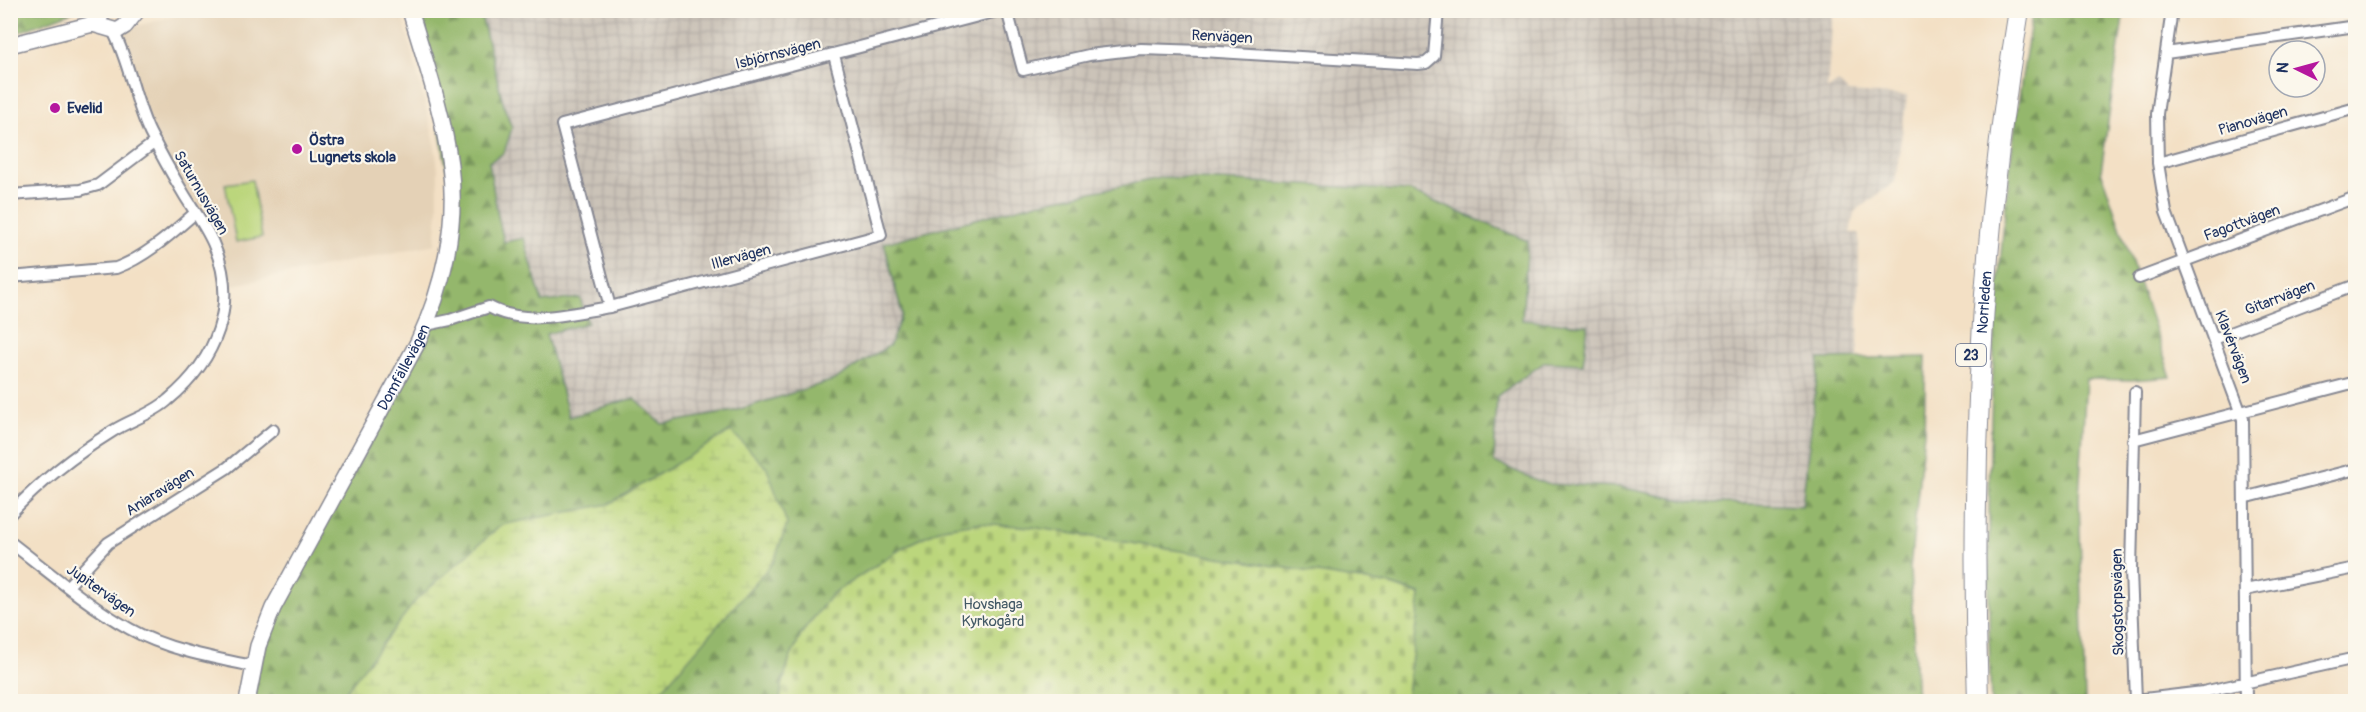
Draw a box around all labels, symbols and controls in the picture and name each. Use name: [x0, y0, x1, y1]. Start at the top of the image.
street label: Renvägen: [1191, 26, 1253, 48]
street label: Isbjörnsvägen: [733, 34, 823, 74]
north arrow: [2267, 39, 2327, 99]
text: N: [2273, 61, 2294, 74]
place label: Evelid: [67, 99, 103, 118]
marker: Evelid: [48, 101, 62, 115]
street label: Pianovägen: [2216, 102, 2290, 140]
place label: Östra Lugnets skola: [309, 131, 396, 167]
marker: Östra Lugnets skola: [290, 142, 304, 156]
street label: Saturnusvägen: [169, 148, 233, 238]
street label: Fagottvägen: [2201, 200, 2283, 246]
street label: Illervägen: [709, 240, 773, 274]
street label: Norrleden: [1973, 270, 1996, 334]
street label: Gitarrvägen: [2242, 276, 2318, 320]
street label: Klavérvägen: [2210, 308, 2256, 386]
street label: Domfällevägen: [373, 321, 434, 414]
road number: 23: [1956, 344, 1986, 366]
street label: Aniaravägen: [122, 463, 198, 521]
street label: Skogstorpsvägen: [2108, 548, 2128, 656]
street label: Jupitervägen: [63, 560, 139, 622]
park label: Hovshaga Kyrkogård: [962, 595, 1024, 631]

